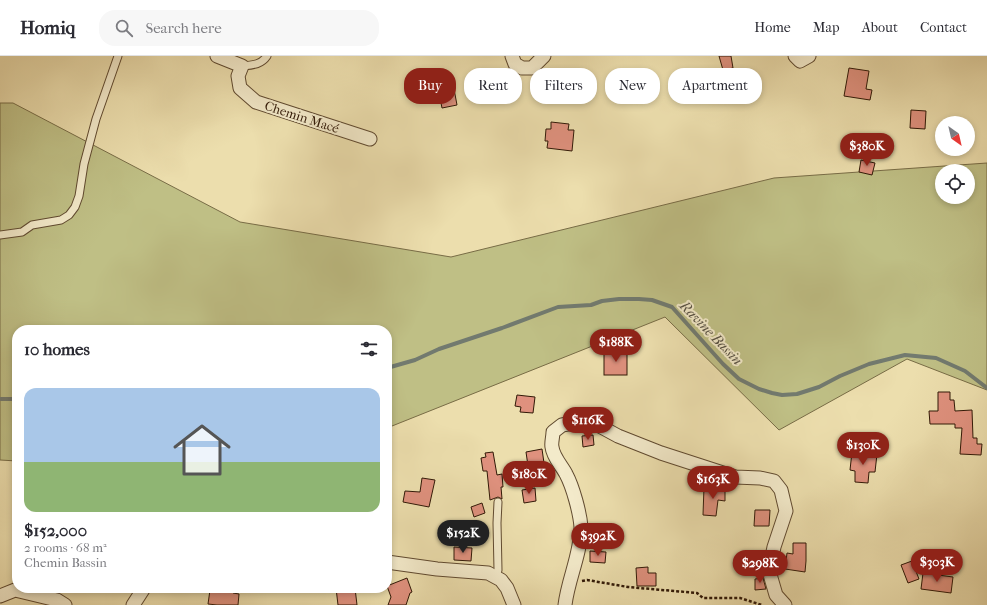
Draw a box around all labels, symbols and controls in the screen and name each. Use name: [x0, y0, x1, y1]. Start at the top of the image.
search box: [99, 10, 379, 46]
text: Homiq: [20, 17, 75, 39]
icon: search: [113, 17, 135, 39]
text: Search here: [145, 19, 222, 37]
text: Home: [754, 19, 791, 36]
text: Map: [813, 19, 840, 36]
text: About: [862, 19, 898, 36]
text: Contact: [920, 19, 967, 36]
chip: Buy: [404, 68, 456, 104]
chip: Rent: [464, 68, 522, 104]
chip: Filters: [530, 68, 597, 104]
chip: New: [605, 68, 660, 104]
chip: Apartment: [668, 68, 762, 104]
street label: Chemin Macé: [263, 98, 342, 136]
north arrow: [935, 116, 975, 156]
map controls: [935, 116, 975, 204]
pin: $380K: [839, 133, 895, 167]
text: $380K: [849, 138, 885, 153]
button: locate: [935, 164, 975, 204]
water label: Ravine Bassin: [676, 297, 746, 369]
pin: $188K: [588, 329, 644, 363]
text: $188K: [599, 334, 633, 349]
icon: filters: [358, 338, 380, 360]
text: 10 homes: [24, 339, 90, 359]
pin: $116K: [560, 407, 616, 441]
text: $116K: [572, 412, 604, 427]
icon: home: [166, 414, 238, 486]
pin: $130K: [835, 432, 891, 466]
text: $130K: [846, 437, 880, 452]
pin: $180K: [501, 461, 557, 495]
text: $180K: [512, 466, 546, 481]
pin: $163K: [685, 466, 741, 500]
text: $163K: [696, 471, 730, 486]
text: $152,000: [24, 520, 87, 540]
pin: $152K: [435, 520, 491, 554]
pin: $392K: [570, 523, 626, 557]
text: $152K: [446, 525, 480, 540]
text: $392K: [580, 528, 616, 543]
text: 2 rooms · 68 m²: [24, 540, 107, 555]
pin: $303K: [909, 549, 965, 583]
pin: $298K: [732, 550, 788, 584]
text: $303K: [920, 554, 954, 569]
text: Chemin Bassin: [24, 555, 107, 570]
text: $298K: [742, 555, 778, 570]

